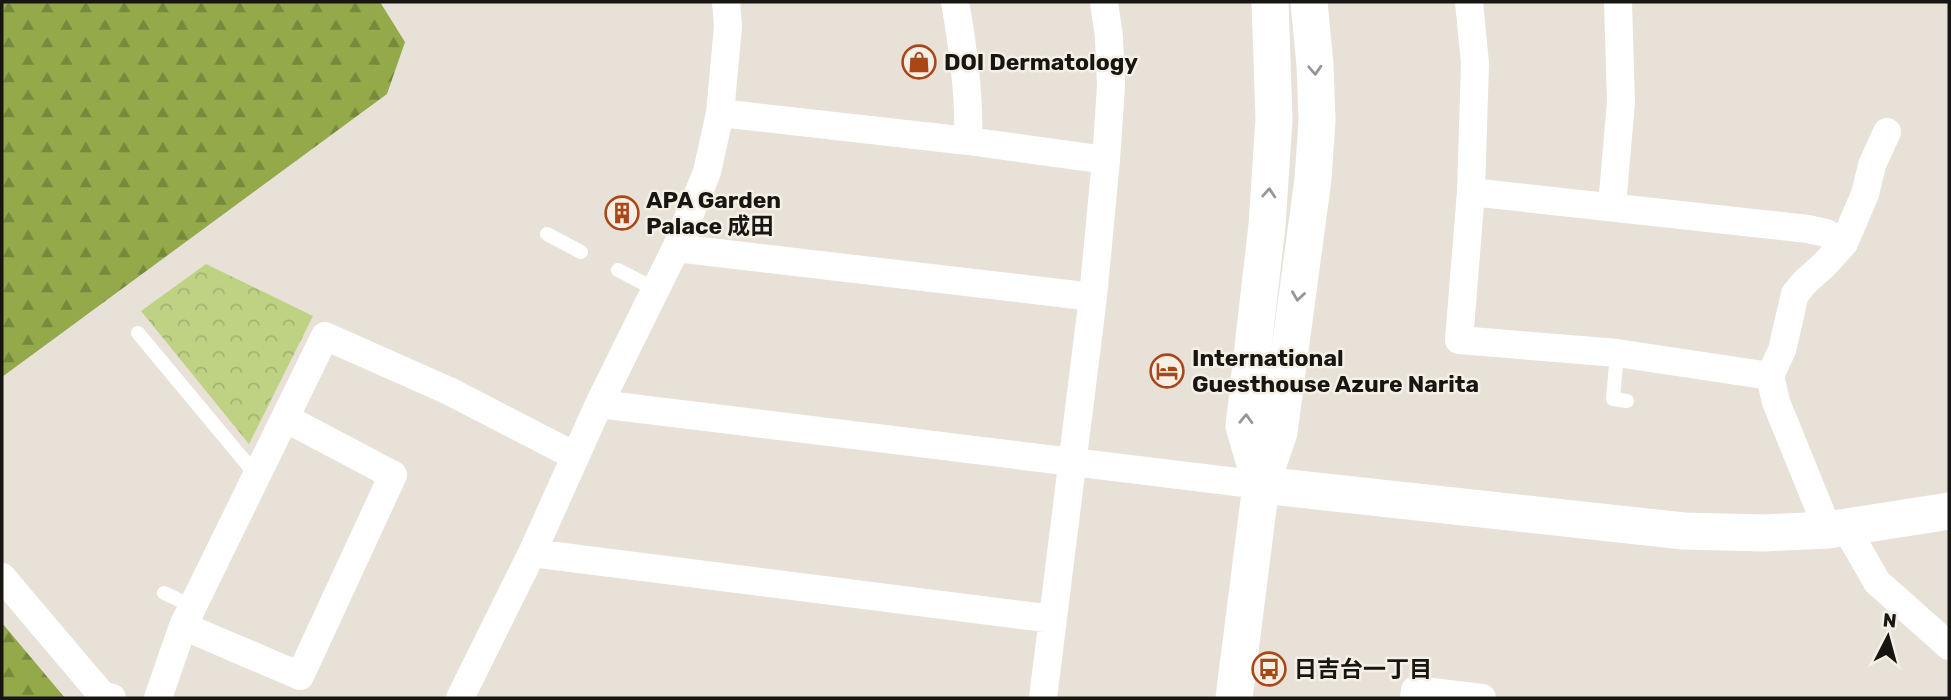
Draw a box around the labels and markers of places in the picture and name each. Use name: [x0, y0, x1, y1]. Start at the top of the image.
shop icon: DOI Dermatology: [900, 43, 938, 81]
place label: DOI Dermatology: [944, 48, 1138, 76]
place label: APA Garden Palace 成田: [646, 186, 781, 240]
building icon: APA Garden Palace 成田: [603, 194, 641, 232]
place label: International Guesthouse Azure Narita: [1192, 344, 1479, 398]
hotel icon: International Guesthouse Azure Narita: [1148, 352, 1186, 390]
bus stop icon: 日吉台一丁目: [1250, 650, 1288, 688]
place label: 日吉台一丁目: [1294, 655, 1432, 683]

